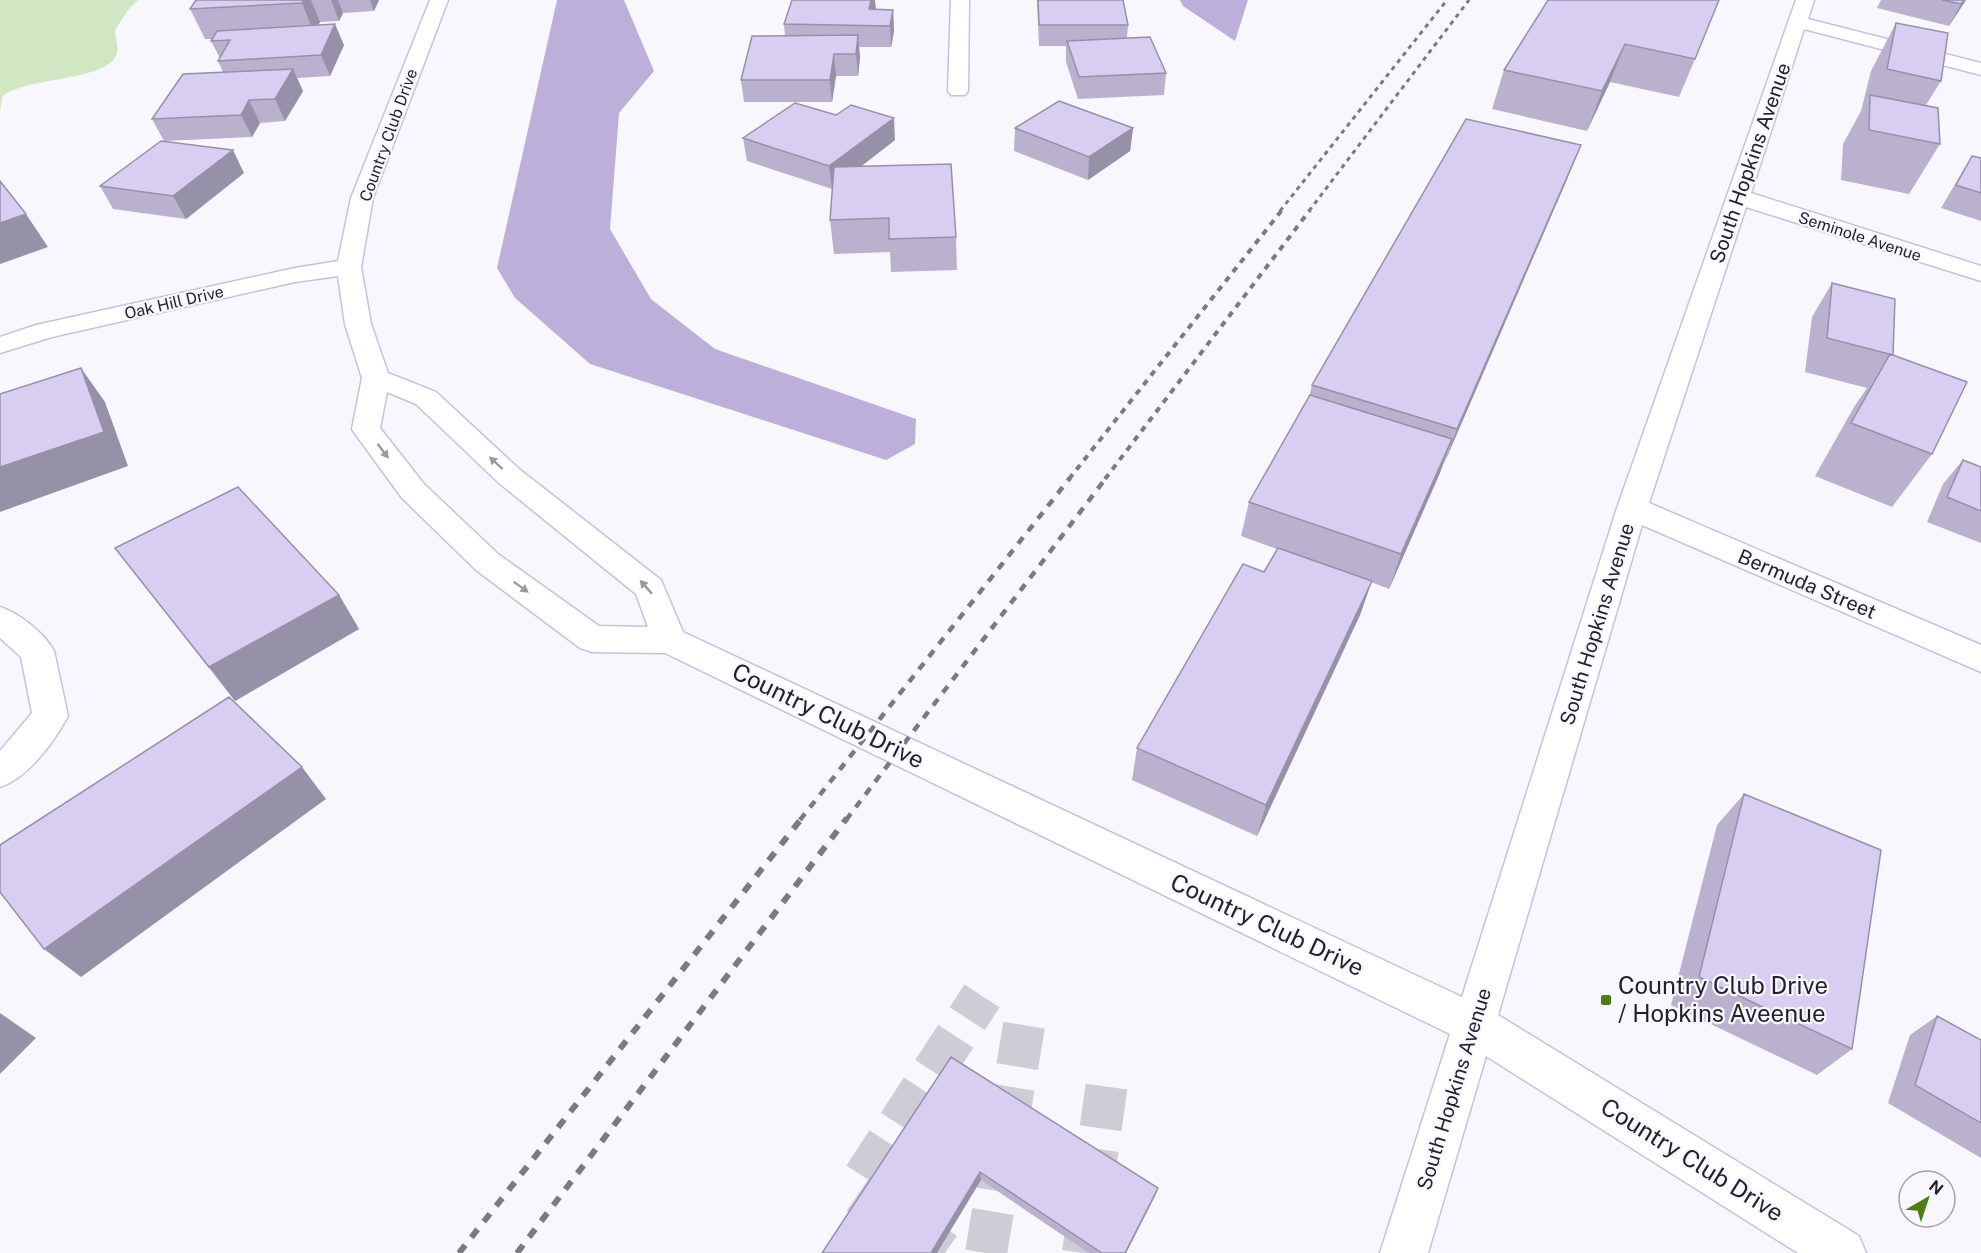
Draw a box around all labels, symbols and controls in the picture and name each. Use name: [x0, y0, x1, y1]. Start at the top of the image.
street label: South Hopkins Avenue: [1704, 60, 1796, 266]
street label: Country Club Drive: [356, 66, 421, 204]
street label: Seminole Avenue: [1796, 208, 1924, 265]
street label: Oak Hill Drive: [123, 282, 226, 323]
one-way arrow: [377, 443, 389, 459]
one-way arrow: [489, 457, 503, 471]
street label: South Hopkins Avenue: [1555, 520, 1639, 728]
street label: Bermuda Street: [1734, 544, 1880, 624]
one-way arrow: [639, 579, 652, 595]
one-way arrow: [513, 581, 529, 593]
street label: Country Club Drive: [728, 656, 929, 774]
street label: Country Club Drive: [1166, 867, 1368, 981]
place label: Country Club Drive / Hopkins Aveenue: [1618, 971, 1828, 1027]
street label: South Hopkins Avenue: [1412, 985, 1496, 1193]
marker: Country Club Drive / Hopkins Aveenue: [1599, 993, 1613, 1007]
street label: Country Club Drive: [1596, 1092, 1789, 1227]
north arrow: [1897, 1169, 1957, 1229]
text: N: [1925, 1176, 1947, 1199]

